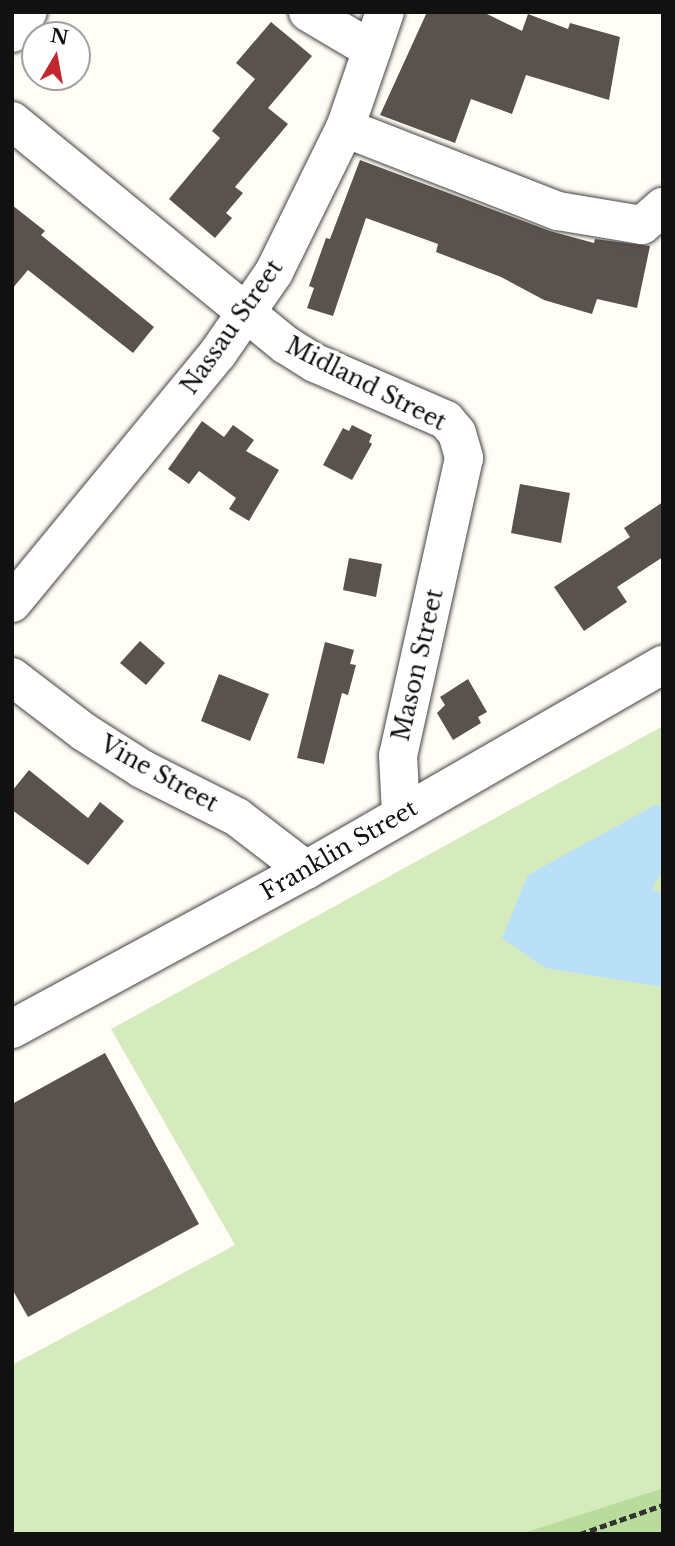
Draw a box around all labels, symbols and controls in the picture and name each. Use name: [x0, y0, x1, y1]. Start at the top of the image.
north arrow: [21, 21, 91, 91]
text: N: [49, 24, 70, 50]
street label: Nassau Street: [176, 255, 288, 399]
street label: Midland Street: [281, 332, 451, 436]
street label: Mason Street: [387, 586, 449, 744]
street label: Vine Street: [95, 730, 223, 818]
street label: Franklin Street: [256, 794, 422, 906]

